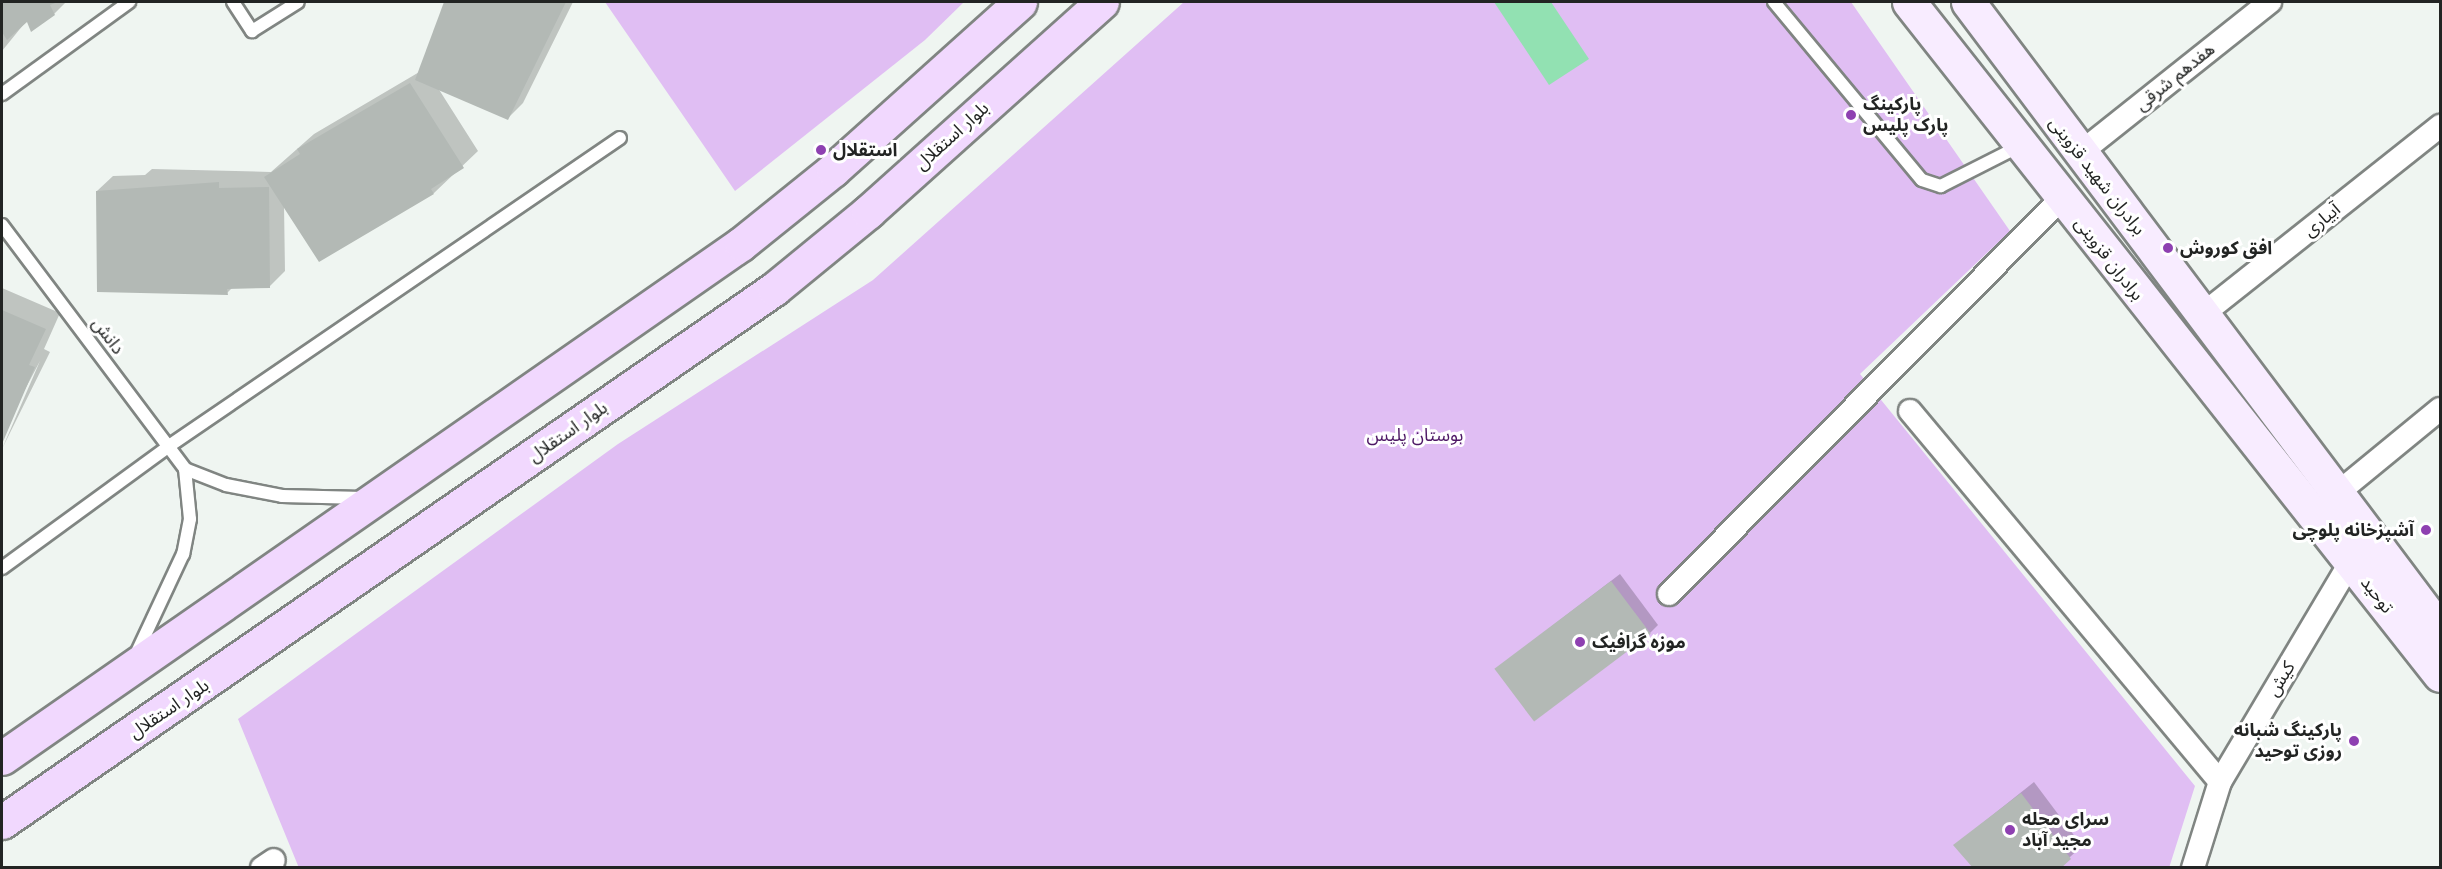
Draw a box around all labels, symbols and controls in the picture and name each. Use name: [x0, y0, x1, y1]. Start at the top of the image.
street label: هفدهم شرقی: [2131, 38, 2219, 116]
place label: پارکینگ پارک پلیس: [1863, 94, 1948, 136]
street label: بلوار استقلال: [911, 97, 993, 175]
marker: پارکینگ پارک پلیس: [1844, 108, 1858, 122]
street label: برادران شهید قزوینی: [2044, 113, 2150, 239]
place label: استقلال: [833, 139, 897, 161]
marker: استقلال: [814, 143, 828, 157]
street label: آبیاری: [2299, 199, 2345, 241]
street label: برادران قزوینی: [2070, 213, 2148, 305]
place label: افق کوروش: [2180, 237, 2272, 259]
marker: افق کوروش: [2161, 241, 2175, 255]
street label: دانش: [87, 313, 129, 359]
street label: بلوار استقلال: [524, 397, 612, 467]
park label: بوستان پلیس: [1367, 424, 1463, 446]
place label: آشپزخانه پلوچی: [2292, 519, 2414, 541]
marker: آشپزخانه پلوچی: [2419, 523, 2433, 537]
street label: توحید: [2356, 572, 2398, 618]
place label: موزه گرافیک: [1592, 631, 1686, 653]
marker: موزه گرافیک: [1573, 635, 1587, 649]
street label: کیش: [2262, 658, 2300, 700]
street label: بلوار استقلال: [125, 674, 213, 744]
place label: پارکینگ شبانه روزی توحید: [2234, 720, 2342, 762]
marker: پارکینگ شبانه روزی توحید: [2347, 734, 2361, 748]
place label: سرای محله مجید آباد: [2022, 809, 2109, 852]
marker: سرای محله مجید آباد: [2003, 823, 2017, 837]

